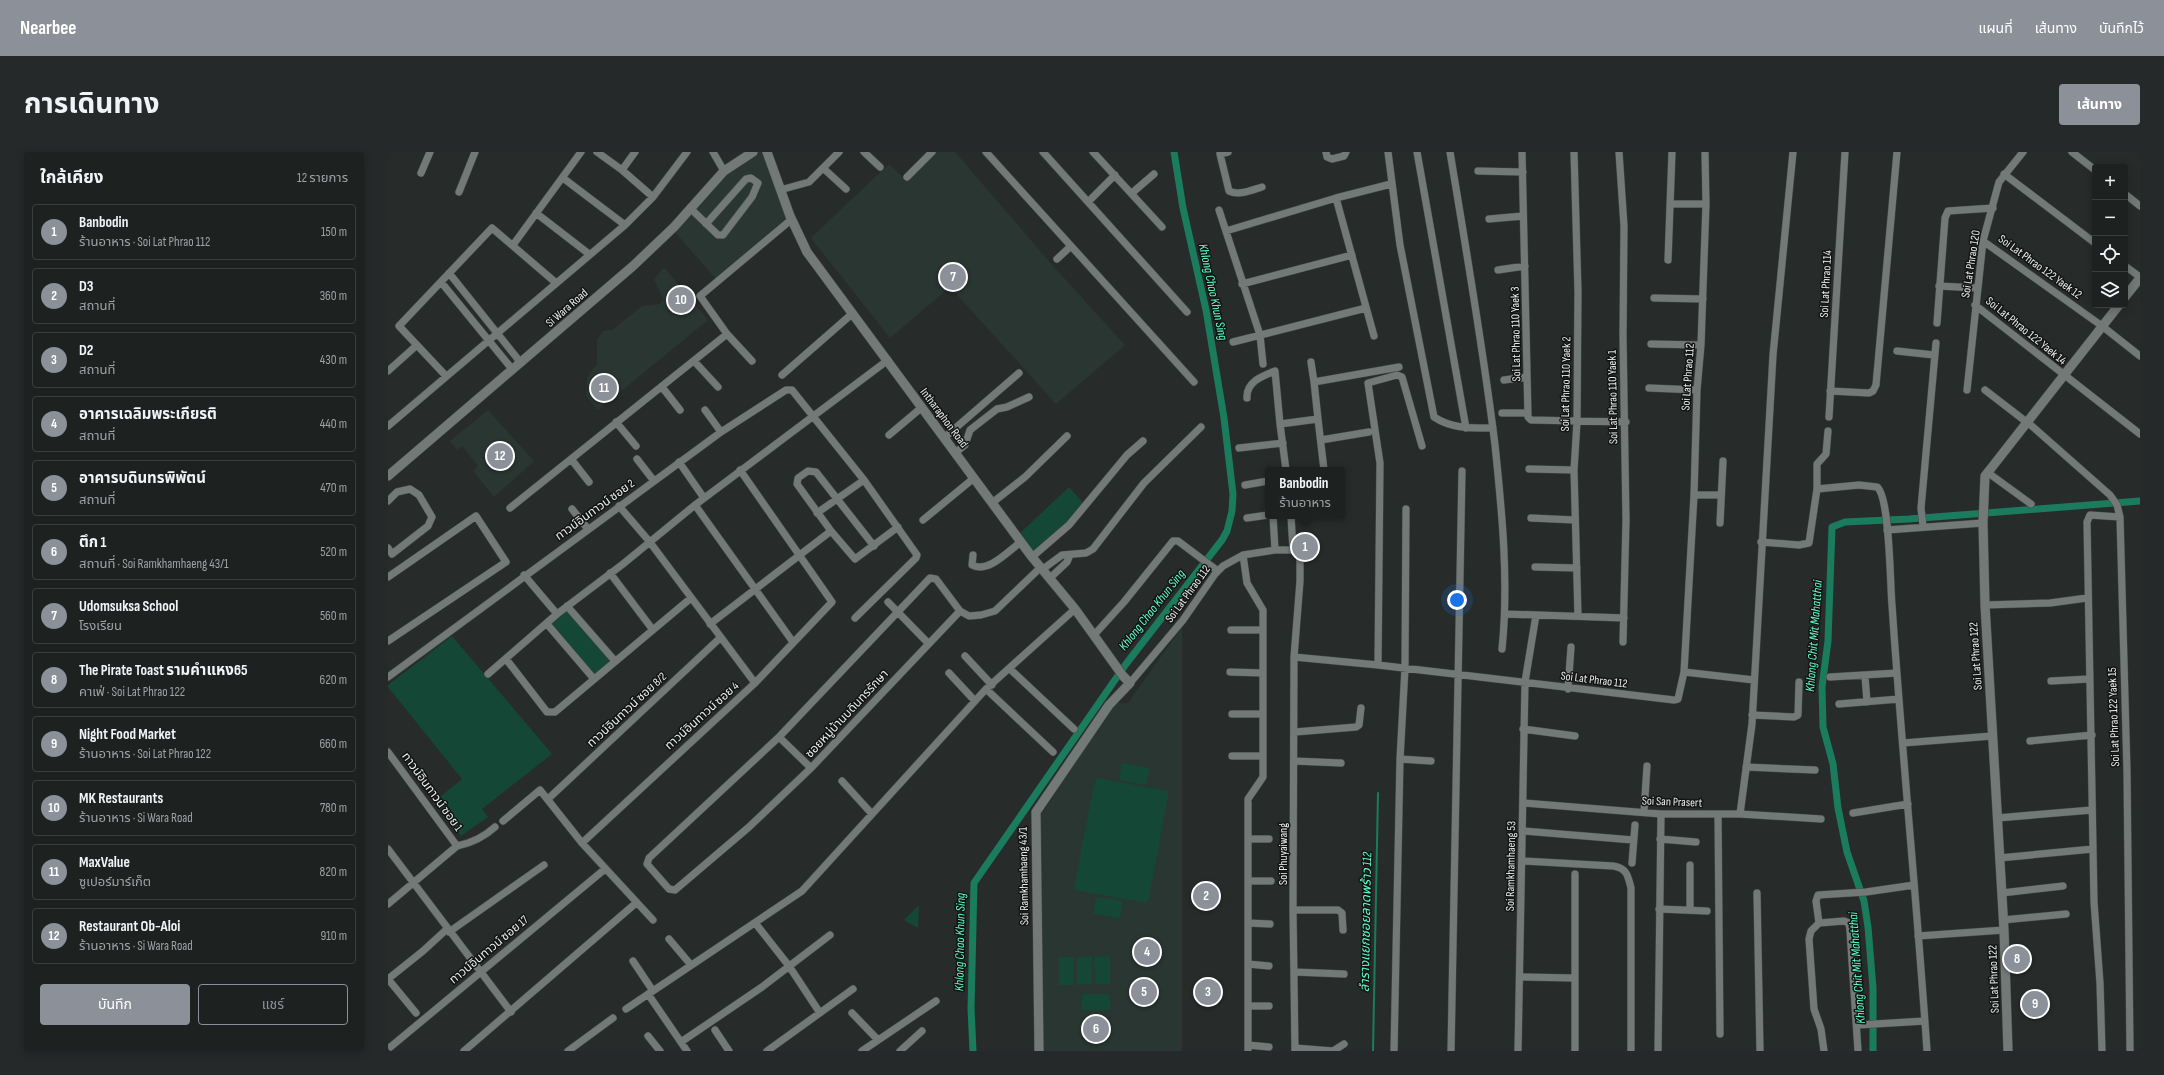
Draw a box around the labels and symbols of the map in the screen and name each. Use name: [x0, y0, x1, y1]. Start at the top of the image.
street label: Soi Lat Phrao 120: [1958, 229, 1984, 299]
street label: Soi Lat Phrao 122 Yaek 12: [1995, 232, 2085, 302]
water label: Khlong Chao Khun Sing: [1195, 242, 1231, 342]
street label: Soi Lat Phrao 114: [1817, 250, 1835, 318]
pin: 7: [940, 262, 966, 292]
pin: 10: [668, 285, 694, 315]
street label: Si Wara Road: [543, 286, 591, 330]
street label: Soi Lat Phrao 110 Yaek 3: [1508, 286, 1524, 382]
street label: Soi Lat Phrao 122 Yaek 14: [1983, 294, 2069, 368]
street label: Soi Lat Phrao 110 Yaek 2: [1558, 336, 1574, 432]
street label: Soi Lat Phrao 112: [1678, 343, 1698, 411]
street label: Soi Lat Phrao 110 Yaek 1: [1605, 349, 1621, 444]
pin: 11: [591, 373, 617, 403]
street label: Intharaphon Road: [917, 385, 971, 451]
pin: 12: [487, 441, 513, 471]
street label: ทาวน์อินทาวน์ ซอย 2: [552, 476, 638, 544]
pin: 1: [1292, 532, 1318, 562]
street label: Soi Lat Phrao 112: [1162, 562, 1214, 626]
water label: Khlong Chao Khun Sing: [1115, 566, 1189, 654]
water label: Khlong Chit Mit Mahatthai: [1802, 579, 1826, 692]
your location: [1447, 590, 1467, 610]
street label: Soi Lat Phrao 122: [1966, 621, 1986, 690]
street label: ซอยหมู่บ้านบดินทรรักษา: [802, 667, 892, 761]
street label: Soi Lat Phrao 122 Yaek 15: [2105, 667, 2123, 767]
street label: Soi Lat Phrao 112: [1560, 668, 1628, 692]
street label: ทาวน์อินทาวน์ ซอย 8/2: [584, 669, 670, 751]
street label: ทาวน์อินทาวน์ ซอย 4: [662, 679, 742, 753]
street label: ทาวน์อินทาวน์ ซอย 1: [398, 750, 466, 835]
street label: Soi San Prasert: [1642, 793, 1703, 811]
street label: Soi Ramkhamhaeng 53: [1503, 821, 1519, 911]
street label: Soi Phuyaiwang: [1276, 823, 1291, 885]
street label: Soi Ramkhamhaeng 43/1: [1016, 826, 1032, 925]
water label: ลำรางแยกซอยลาดพร้าว 112: [1357, 851, 1375, 992]
pin: 2: [1193, 881, 1219, 911]
water label: Khlong Chao Khun Sing: [951, 892, 969, 991]
water label: Khlong Chit Mit Mahatthai: [1845, 911, 1869, 1024]
street label: ทาวน์อินทาวน์ ซอย 17: [446, 912, 532, 987]
pin: 4: [1134, 937, 1160, 967]
pin: 8: [2004, 944, 2030, 974]
street label: Soi Lat Phrao 122: [1985, 945, 2003, 1013]
pin: 5: [1131, 977, 1157, 1007]
pin: 3: [1195, 977, 1221, 1007]
pin: 9: [2022, 989, 2048, 1019]
pin: 6: [1083, 1014, 1109, 1044]

